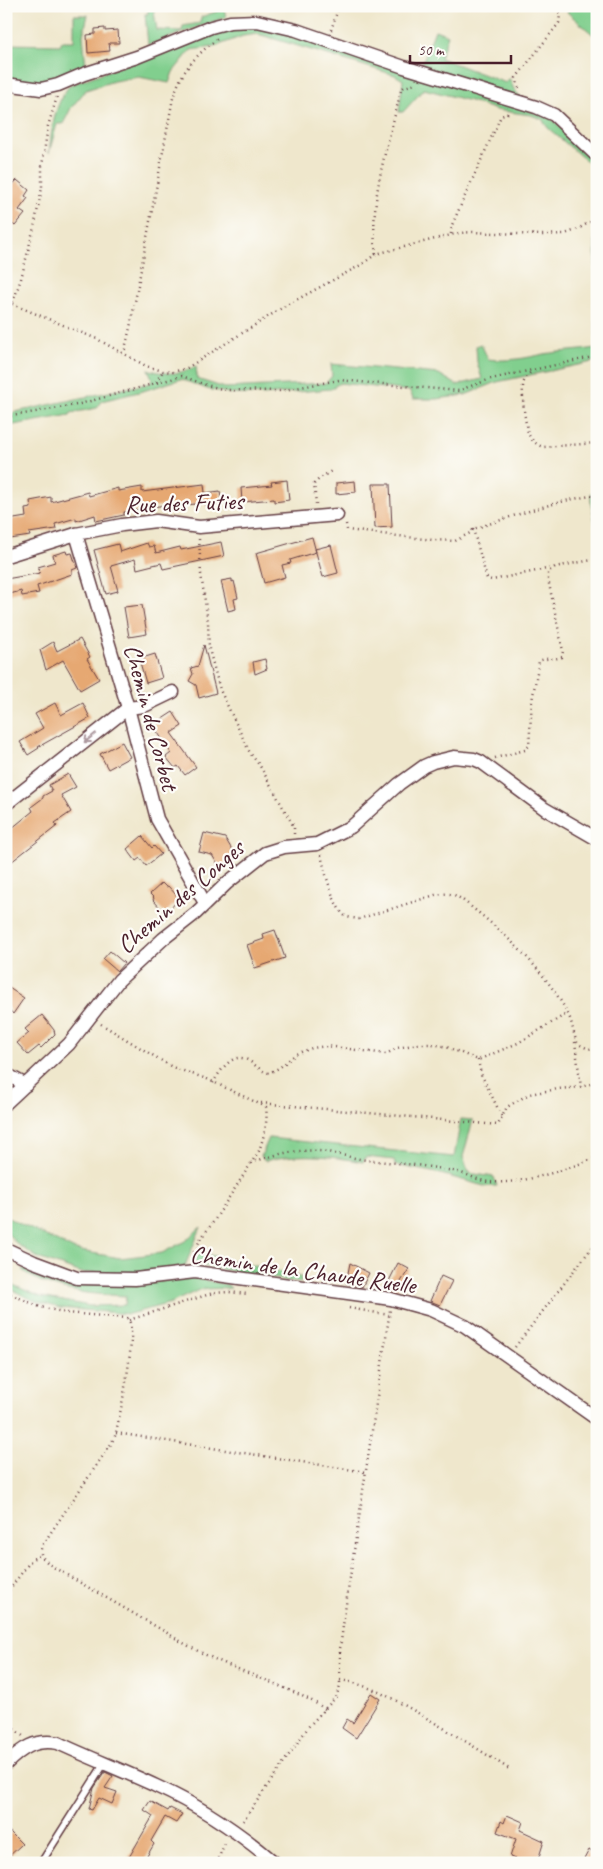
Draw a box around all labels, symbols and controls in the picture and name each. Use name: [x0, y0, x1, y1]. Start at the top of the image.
scale bar: [410, 32, 512, 64]
text: 50 m: [418, 41, 445, 60]
street label: Rue des Futies: [124, 485, 246, 521]
street label: Chemin de Corbet: [116, 641, 187, 796]
one-way arrow: [83, 733, 96, 744]
street label: Chemin des Conges: [110, 831, 253, 961]
street label: Chemin de la Chaude Ruelle: [188, 1238, 419, 1302]

